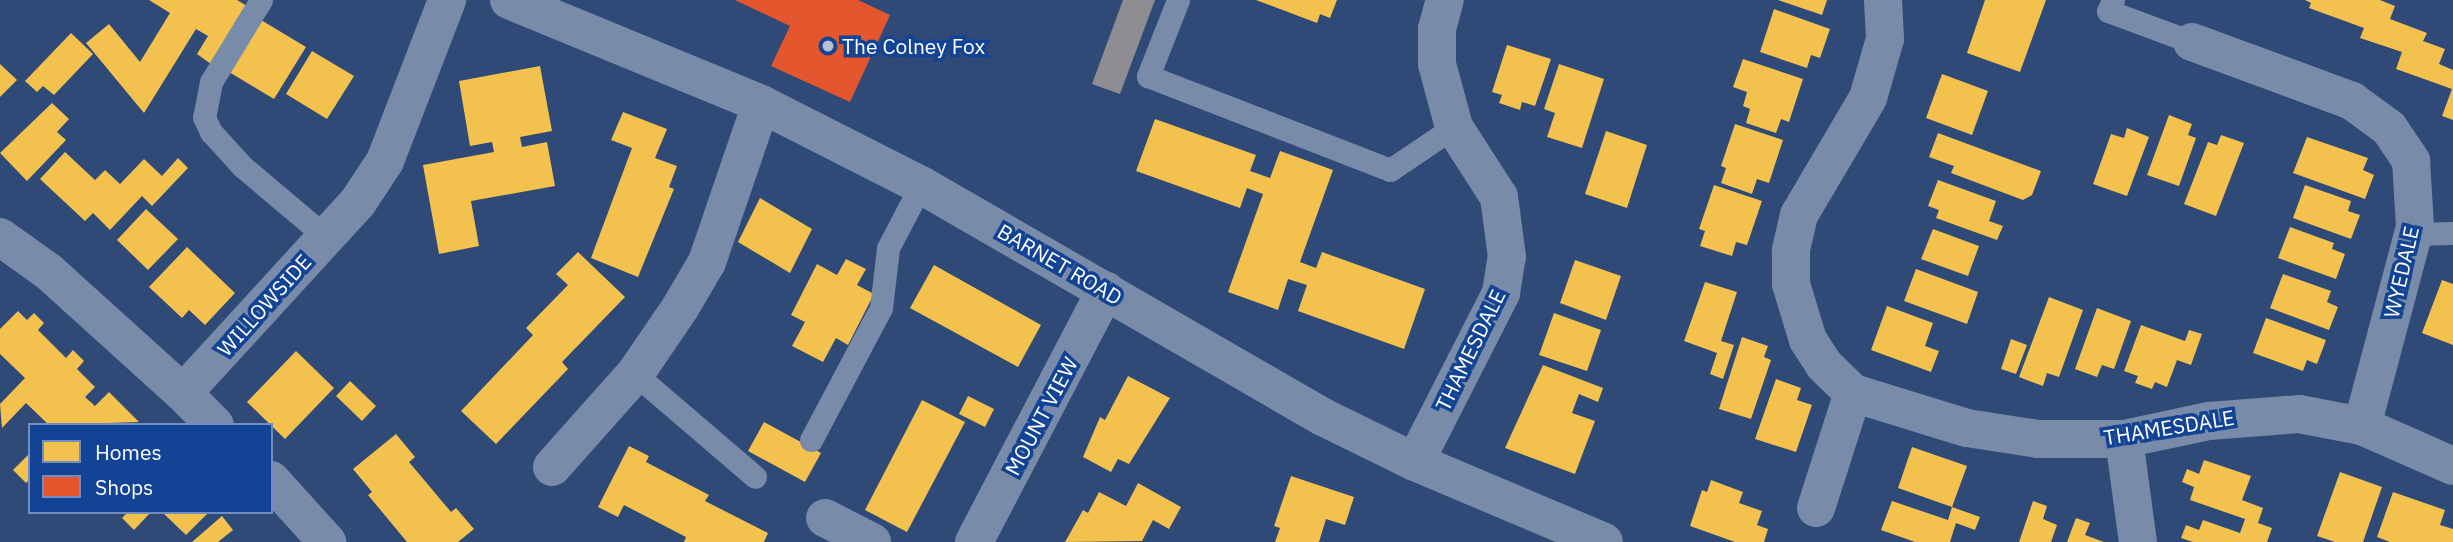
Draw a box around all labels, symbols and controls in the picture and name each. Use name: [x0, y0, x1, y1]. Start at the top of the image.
place label: The Colney Fox: [842, 33, 985, 59]
marker: The Colney Fox: [820, 38, 836, 54]
street label: BARNET ROAD: [993, 218, 1127, 310]
street label: WYEDALE: [2378, 224, 2424, 320]
street label: WILLOWSIDE: [212, 249, 316, 361]
street label: THAMESDALE: [1430, 285, 1510, 415]
street label: MOUNT VIEW: [999, 353, 1083, 479]
street label: THAMESDALE: [2102, 404, 2236, 450]
legend: [28, 423, 273, 514]
text: Homes: [95, 438, 162, 466]
text: Shops: [95, 473, 153, 501]

